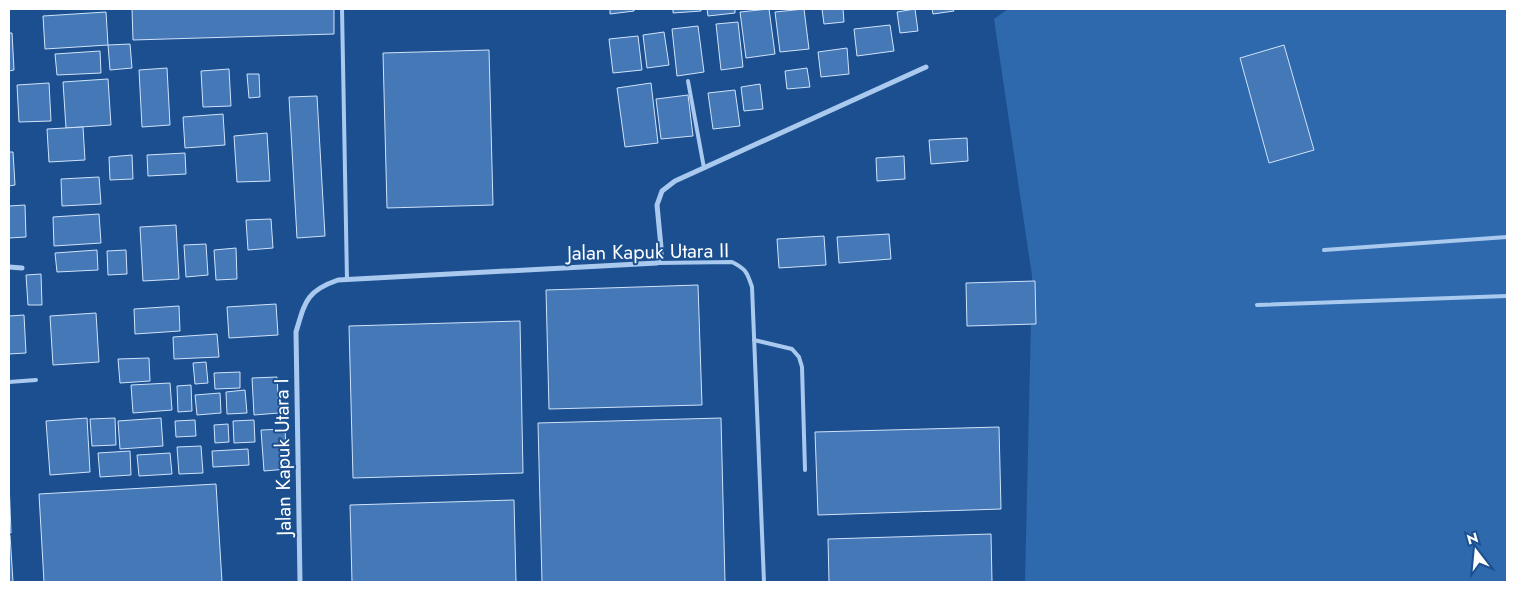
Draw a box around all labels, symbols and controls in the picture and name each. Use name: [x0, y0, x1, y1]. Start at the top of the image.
street label: Jalan Kapuk Utara II: [564, 236, 729, 268]
street label: Jalan Kapuk Utara I: [267, 378, 299, 539]
north arrow: [1451, 526, 1501, 576]
text: N: [1464, 527, 1481, 550]

